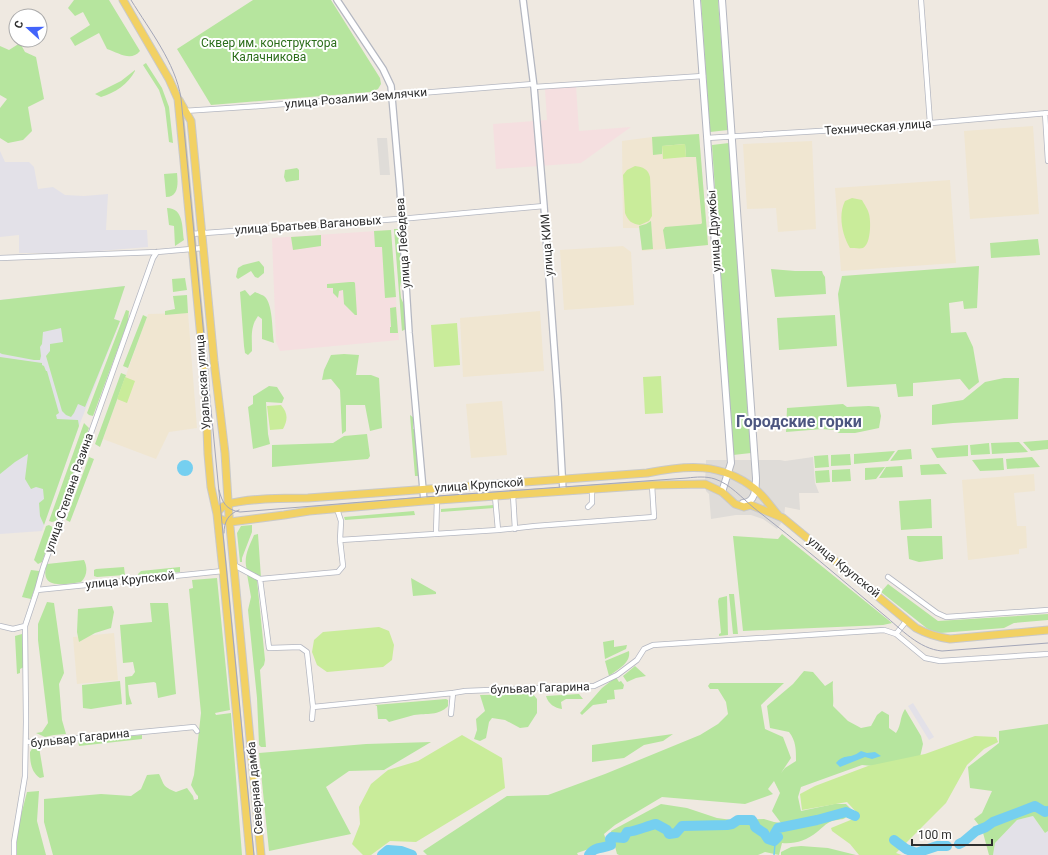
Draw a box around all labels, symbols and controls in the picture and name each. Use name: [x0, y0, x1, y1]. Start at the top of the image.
north arrow: [8, 8, 48, 48]
text: С: [12, 19, 26, 30]
park label: Сквер им. конструктора Калачникова: [201, 36, 337, 64]
street label: улица Розалии Землячки: [284, 85, 428, 111]
street label: Техническая улица: [824, 116, 932, 138]
street label: улица Дружбы: [704, 189, 724, 273]
street label: улица Лебедева: [393, 197, 413, 289]
street label: улица Братьев Вагановых: [234, 213, 382, 237]
street label: улица КИМ: [538, 213, 556, 277]
street label: Уральская улица: [193, 334, 213, 430]
district label: Городские горки: [736, 412, 862, 431]
street label: улица Степана Разина: [42, 431, 96, 555]
street label: улица Крупской: [434, 475, 524, 495]
street label: улица Крупской: [805, 533, 883, 601]
street label: улица Крупской: [85, 568, 175, 592]
street label: бульвар Гагарина: [490, 679, 590, 697]
street label: бульвар Гагарина: [30, 726, 130, 750]
street label: Северная дамба: [244, 741, 266, 835]
scale bar: [912, 821, 992, 847]
text: 100 m: [918, 828, 952, 842]

